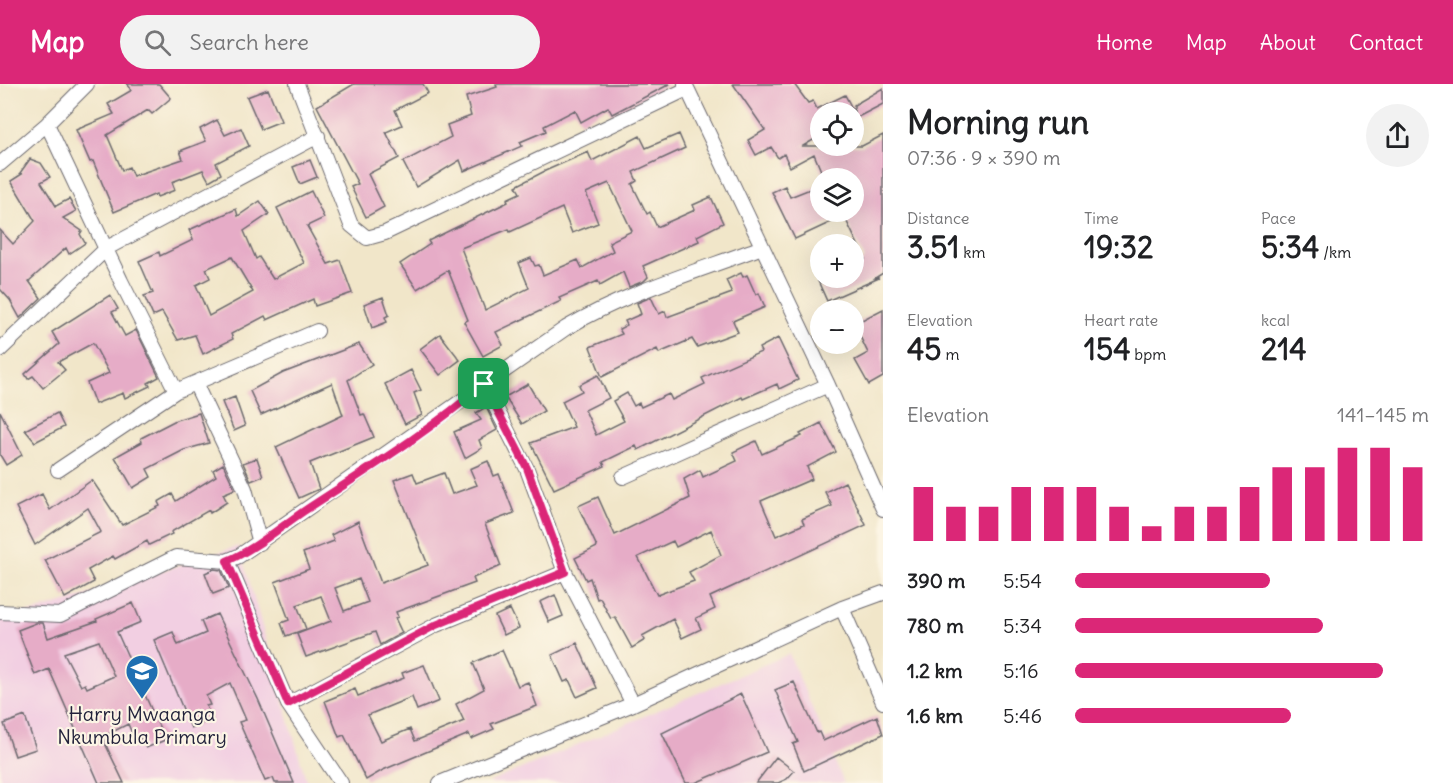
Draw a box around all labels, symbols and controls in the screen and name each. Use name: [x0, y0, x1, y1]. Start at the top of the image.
search box: [120, 15, 540, 69]
text: Map: [30, 24, 84, 60]
icon: search: [141, 26, 174, 59]
text: Search here: [189, 28, 309, 56]
text: Home: [1096, 29, 1153, 56]
text: Map: [1186, 29, 1227, 56]
text: About: [1260, 29, 1316, 56]
text: Contact: [1349, 29, 1423, 56]
text: Morning run: [907, 101, 1089, 143]
map controls: [810, 102, 864, 354]
button: locate: [810, 102, 864, 156]
button: share: [1366, 104, 1429, 167]
text: 07:36 · 9 × 390 m: [907, 145, 1060, 170]
button: layers: [810, 168, 864, 222]
text: Distance: [907, 208, 969, 228]
text: Time: [1084, 208, 1119, 228]
text: Pace: [1261, 208, 1296, 228]
text: 3.51: [907, 228, 959, 266]
text: 19:32: [1084, 228, 1153, 266]
text: 5:34: [1261, 228, 1319, 266]
button: +: [810, 234, 864, 288]
text: km: [959, 242, 985, 262]
text: /km: [1319, 242, 1351, 262]
button: −: [810, 300, 864, 354]
text: Elevation: [907, 310, 973, 330]
text: Heart rate: [1084, 310, 1158, 330]
text: kcal: [1261, 310, 1290, 330]
text: 45: [907, 330, 942, 368]
text: 154: [1084, 330, 1131, 368]
text: 214: [1261, 330, 1307, 368]
text: m: [942, 344, 959, 364]
text: bpm: [1131, 344, 1166, 364]
pin: [458, 358, 509, 409]
icon: arrive: [467, 367, 500, 400]
text: Elevation: [907, 402, 989, 427]
text: 141–145 m: [1337, 402, 1429, 427]
text: 390 m: [907, 568, 965, 593]
text: 5:54: [1003, 568, 1042, 593]
text: 780 m: [907, 613, 964, 638]
text: 5:34: [1003, 613, 1042, 638]
school or university icon: Harry Mwaanga Nkumbula Primary: [124, 653, 160, 700]
text: 1.2 km: [907, 658, 963, 683]
text: 5:16: [1003, 658, 1039, 683]
place label: Harry Mwaanga Nkumbula Primary: [57, 701, 227, 749]
text: 1.6 km: [907, 703, 963, 728]
text: 5:46: [1003, 703, 1042, 728]

